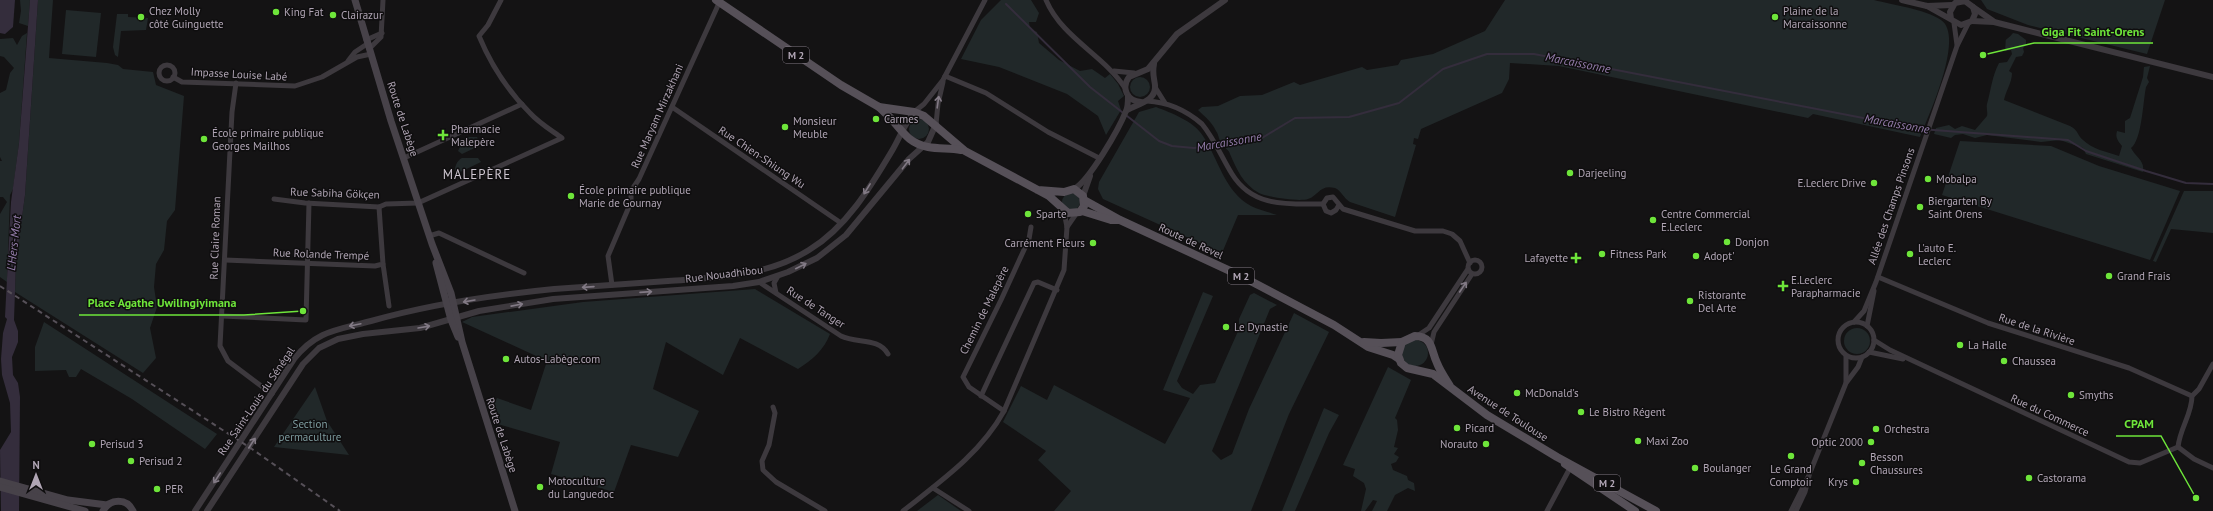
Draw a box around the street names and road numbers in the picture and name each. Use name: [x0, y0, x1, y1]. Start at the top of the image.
road number: M 2: [783, 47, 809, 63]
street label: Rue Maryam Mirzakhani: [628, 62, 686, 170]
street label: Impasse Louise Labé: [190, 64, 288, 84]
street label: Route de Labège: [384, 80, 422, 159]
street label: Rue Chien-Shiung Wu: [716, 123, 808, 191]
street label: Allée des Champs Pinsons: [1864, 145, 1918, 266]
street label: Rue Sabiha Gökçen: [290, 184, 380, 202]
street label: Rue Claire Roman: [207, 196, 223, 280]
street label: Route de Revel: [1156, 220, 1226, 262]
street label: Rue Rolande Trempé: [273, 245, 370, 263]
street label: Rue Nouadhibou: [684, 262, 764, 286]
street label: Chemin de Malepère: [956, 263, 1012, 357]
road number: M 2: [1228, 268, 1254, 284]
street label: Rue de Tanger: [784, 283, 848, 331]
street label: Rue de la Rivière: [1997, 310, 2077, 348]
street label: Rue Saint-Louis du Sénégal: [214, 343, 298, 458]
street label: Avenue de Toulouse: [1465, 382, 1551, 444]
street label: Rue du Commerce: [2009, 391, 2092, 439]
street label: Route de Labège: [483, 396, 521, 475]
road number: M 2: [1594, 475, 1620, 491]

